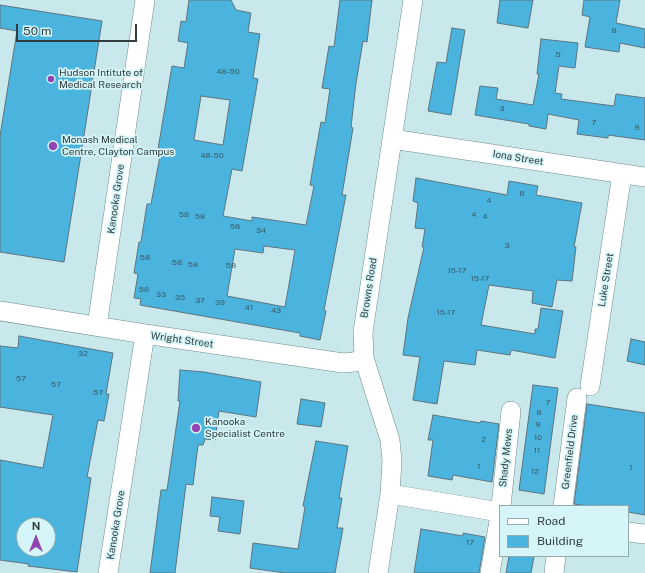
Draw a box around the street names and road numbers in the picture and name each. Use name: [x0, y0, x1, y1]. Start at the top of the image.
street label: Iona Street: [492, 148, 544, 168]
street label: Kanooka Grove: [105, 163, 127, 235]
street label: Luke Street: [596, 252, 616, 308]
street label: Browns Road: [358, 257, 380, 319]
street label: Wright Street: [150, 330, 214, 350]
street label: Greenfield Drive: [559, 414, 581, 490]
street label: Shady Mews: [497, 428, 515, 488]
street label: Kanooka Grove: [105, 489, 127, 561]

